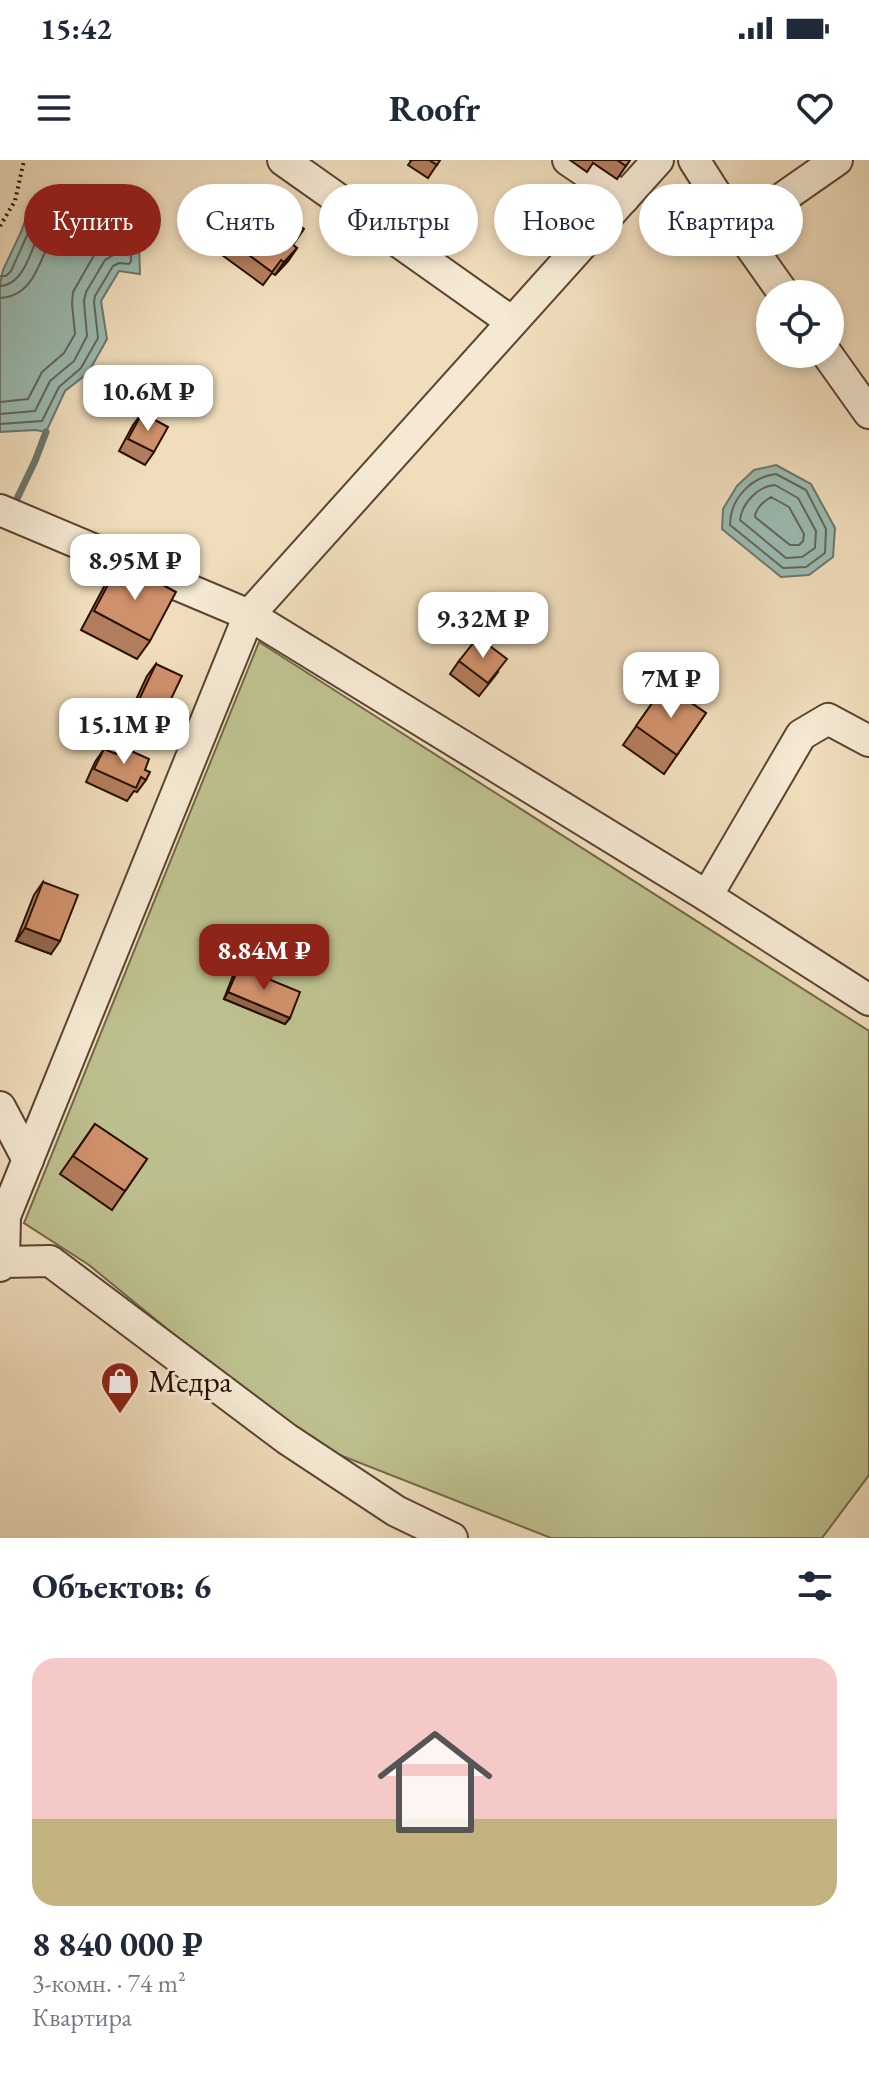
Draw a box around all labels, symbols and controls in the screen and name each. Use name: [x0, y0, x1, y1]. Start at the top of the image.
text: 15:42: [40, 9, 112, 48]
text: Roofr: [389, 85, 480, 132]
icon: menu: [32, 86, 76, 130]
icon: heart: [793, 86, 837, 130]
chip: Купить: [24, 184, 161, 256]
chip: Снять: [177, 184, 303, 256]
chip: Фильтры: [319, 184, 478, 256]
chip: Новое: [494, 184, 623, 256]
chip: Квартира: [639, 184, 803, 256]
map controls: [756, 280, 844, 368]
button: locate: [756, 280, 844, 368]
pin: 10.6M ₽: [74, 365, 222, 433]
text: 10.6M ₽: [101, 374, 195, 408]
pin: 8.95M ₽: [61, 534, 209, 602]
text: 8.95M ₽: [88, 543, 182, 577]
pin: 9.32M ₽: [409, 592, 557, 660]
text: 9.32M ₽: [436, 601, 530, 635]
pin: 7M ₽: [624, 652, 718, 720]
text: 7M ₽: [641, 661, 701, 695]
pin: 15.1M ₽: [50, 698, 198, 766]
text: 15.1M ₽: [77, 707, 171, 741]
pin: 8.84M ₽: [190, 924, 338, 992]
text: 8.84M ₽: [217, 933, 311, 967]
shop icon: Медра: [99, 1360, 141, 1415]
place label: Медра: [148, 1360, 232, 1402]
text: Объектов: 6: [32, 1564, 211, 1608]
icon: filters: [793, 1564, 837, 1608]
icon: home: [363, 1710, 507, 1854]
text: 8 840 000 ₽: [32, 1922, 203, 1966]
text: 3-комн. · 74 m²: [32, 1966, 186, 2000]
text: Квартира: [32, 2000, 132, 2034]

